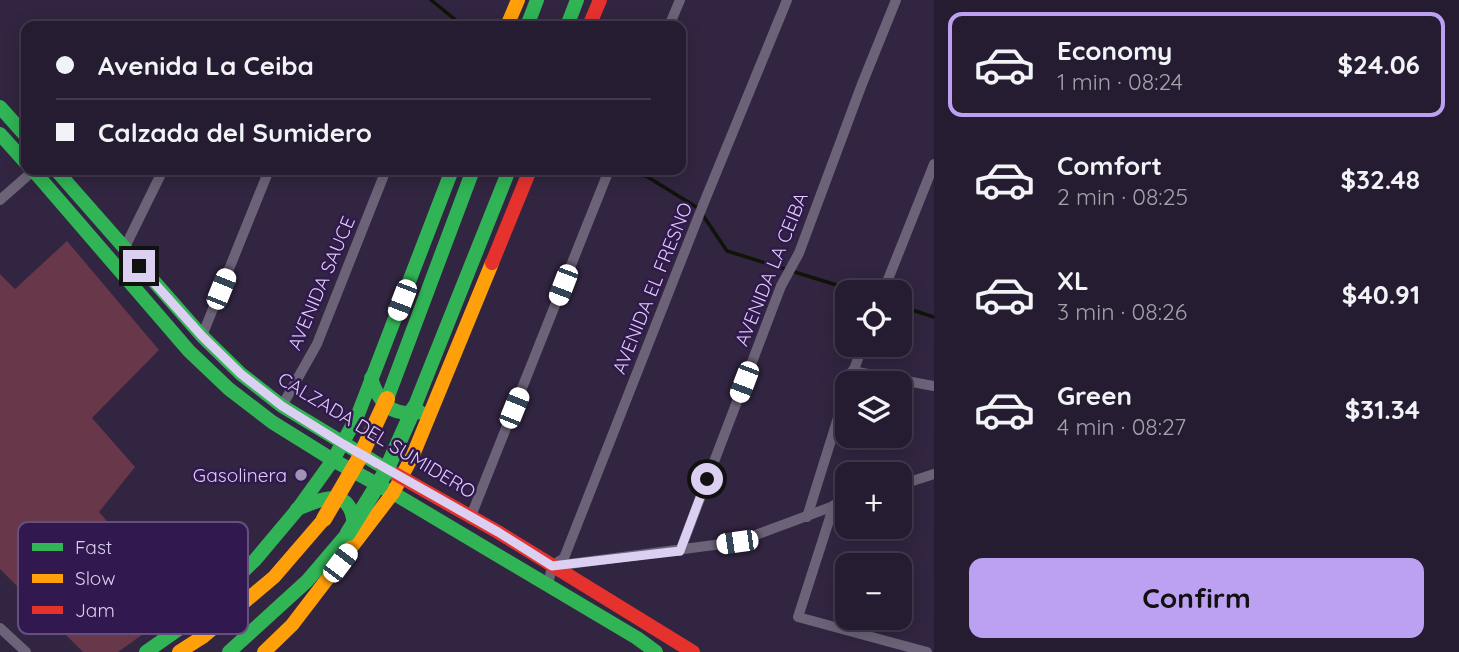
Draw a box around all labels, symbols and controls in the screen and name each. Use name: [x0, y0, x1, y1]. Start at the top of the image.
icon: car: [973, 33, 1036, 96]
text: Economy: [1057, 34, 1172, 67]
text: $24.06: [1338, 48, 1420, 81]
text: Avenida La Ceiba: [98, 49, 314, 82]
text: 1 min · 08:24: [1057, 67, 1183, 96]
text: Calzada del Sumidero: [98, 116, 372, 149]
icon: car: [973, 148, 1036, 211]
text: Comfort: [1057, 149, 1162, 182]
text: $32.48: [1340, 163, 1420, 196]
text: 2 min · 08:25: [1057, 182, 1188, 211]
street label: AVENIDA LA CEIBA: [729, 189, 813, 349]
street label: AVENIDA EL FRESNO: [607, 199, 697, 377]
street label: AVENIDA SAUCE: [282, 212, 360, 354]
route end: [123, 250, 155, 282]
car: [546, 262, 581, 308]
icon: car: [973, 263, 1036, 326]
text: XL: [1057, 264, 1089, 297]
car: [204, 266, 239, 312]
car: [385, 277, 420, 323]
text: $40.91: [1342, 278, 1420, 311]
map controls: [835, 280, 912, 630]
button: locate: [835, 280, 912, 357]
text: 3 min · 08:26: [1057, 297, 1187, 326]
car: [727, 359, 762, 405]
street label: CALZADA DEL SUMIDERO: [274, 366, 480, 504]
button: layers: [835, 371, 912, 448]
icon: car: [973, 378, 1036, 441]
text: Green: [1057, 379, 1132, 412]
car: [497, 385, 532, 431]
text: $31.34: [1345, 393, 1420, 426]
text: 4 min · 08:27: [1057, 412, 1186, 441]
button: +: [835, 462, 912, 539]
place label: Gasolinera: [193, 463, 287, 487]
route start: [691, 463, 723, 495]
marker: Gasolinera: [293, 467, 309, 483]
legend: [18, 522, 248, 634]
car: [715, 529, 760, 555]
text: Fast: [75, 535, 112, 559]
car: [319, 540, 362, 586]
button: −: [835, 553, 912, 630]
button: Confirm: [969, 558, 1424, 638]
text: Slow: [75, 566, 116, 590]
text: Jam: [75, 598, 115, 622]

